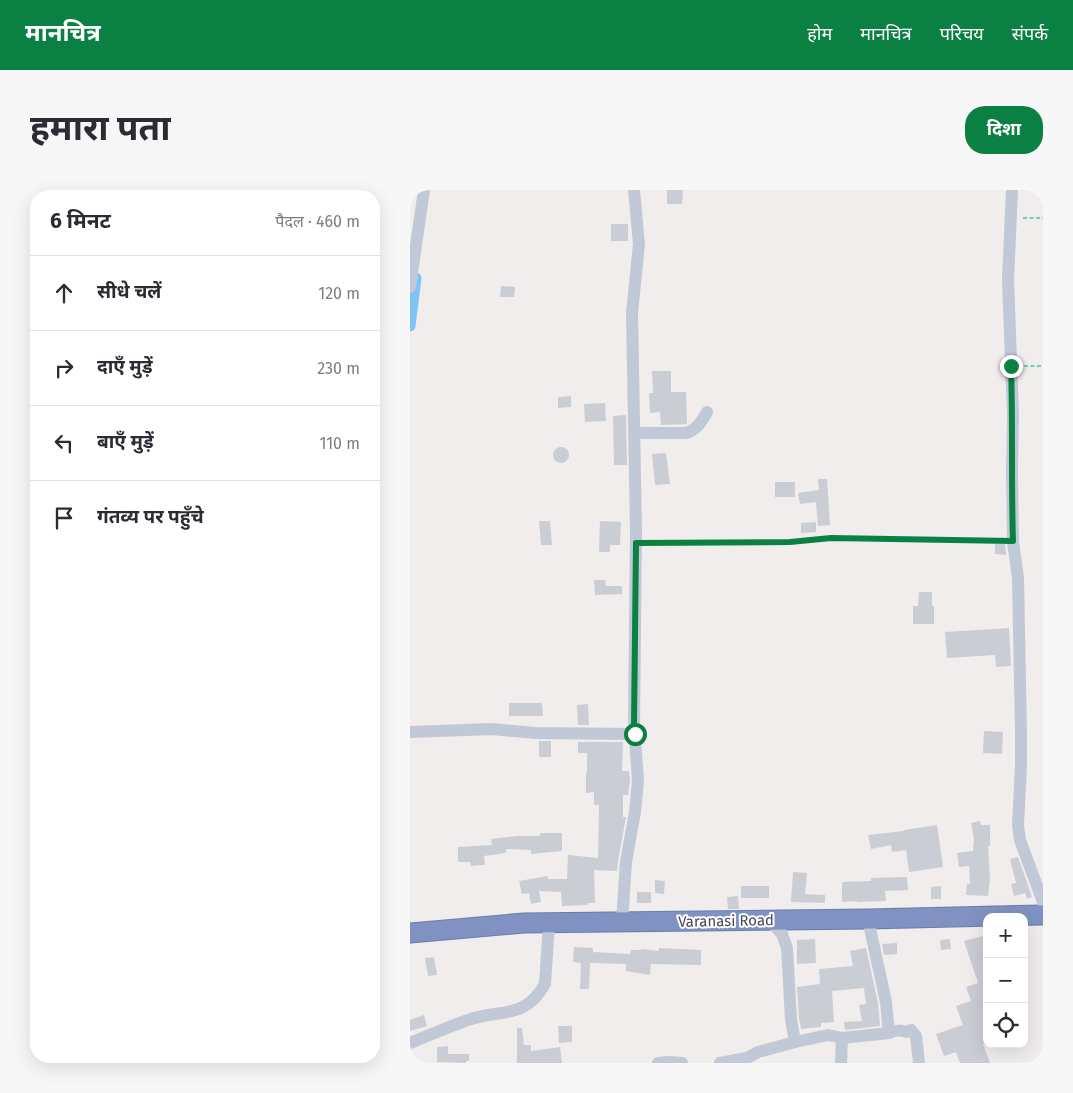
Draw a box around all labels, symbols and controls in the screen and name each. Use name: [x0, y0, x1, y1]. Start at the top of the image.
text: मानचित्र: [25, 19, 101, 47]
text: होम: [807, 23, 832, 45]
text: मानचित्र: [860, 23, 912, 45]
text: परिचय: [940, 23, 984, 45]
text: संपर्क: [1012, 23, 1048, 45]
button: दिशा: [965, 106, 1043, 154]
text: हमारा पता: [30, 107, 170, 149]
text: 6 मिनट: [50, 208, 111, 234]
text: पैदल · 460 m: [275, 212, 360, 231]
icon: ahead: [50, 279, 78, 307]
text: सीधे चलें: [97, 280, 161, 303]
text: 120 m: [318, 284, 360, 303]
icon: right: [50, 354, 78, 382]
text: दाएँ मुड़ें: [97, 355, 153, 378]
route end: [1000, 355, 1023, 378]
text: 230 m: [317, 359, 360, 378]
icon: left: [50, 429, 78, 457]
text: बाएँ मुड़ें: [97, 430, 154, 453]
text: 110 m: [319, 434, 360, 453]
icon: arrive: [50, 504, 78, 532]
text: गंतव्य पर पहुँचे: [97, 505, 204, 528]
route start: [624, 723, 647, 746]
street label: Varanasi Road: [678, 911, 774, 931]
map controls: [983, 913, 1028, 1048]
button: +: [983, 913, 1028, 958]
button: −: [983, 958, 1028, 1003]
button: locate: [983, 1003, 1028, 1048]

